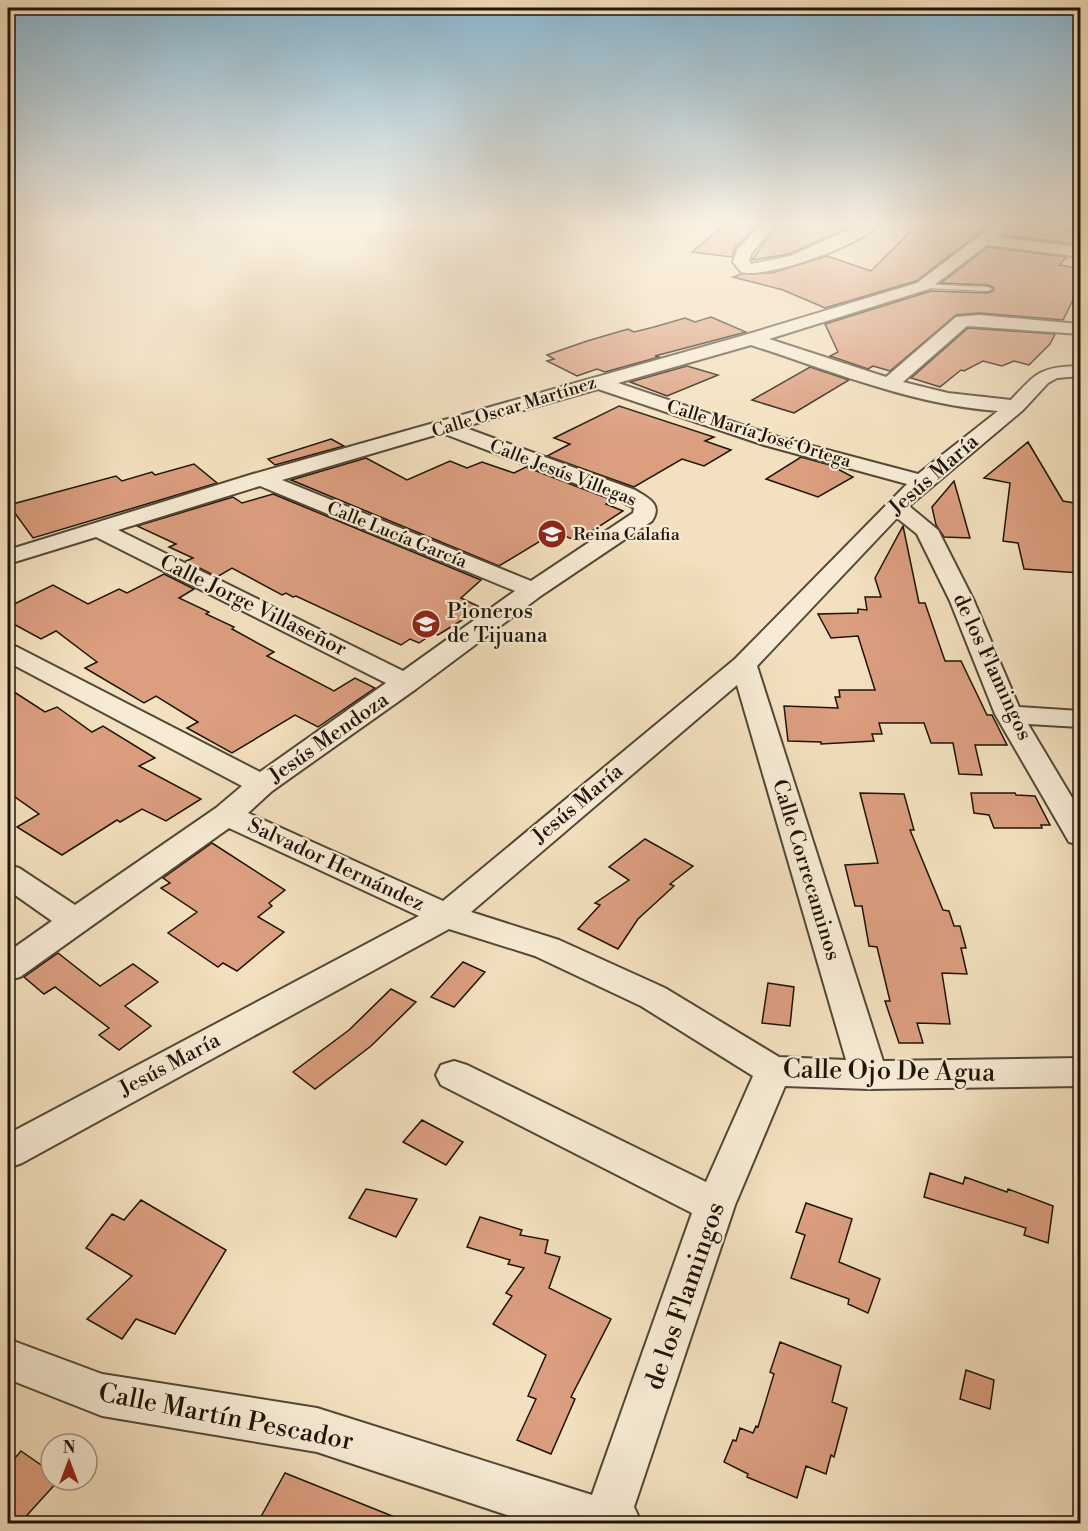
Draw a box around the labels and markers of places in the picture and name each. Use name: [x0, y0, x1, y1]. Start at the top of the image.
school or university icon: Reina Calafia: [536, 518, 568, 550]
place label: Reina Calafia: [573, 523, 681, 546]
place label: Pioneros de Tijuana: [447, 599, 548, 649]
school or university icon: Pioneros de Tijuana: [410, 608, 442, 640]

